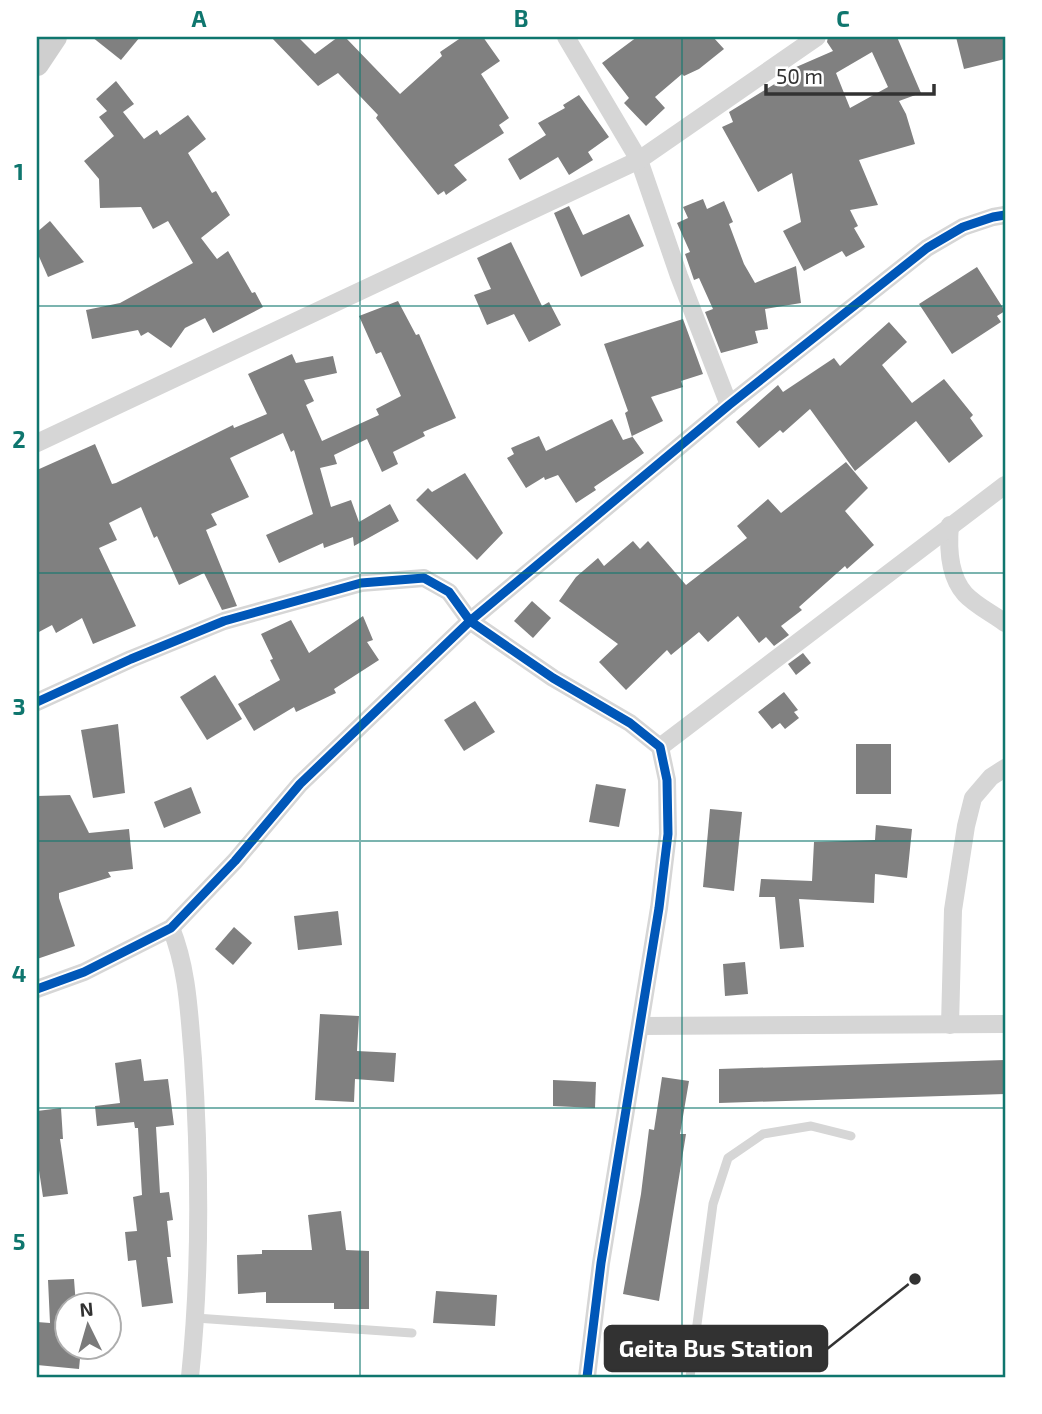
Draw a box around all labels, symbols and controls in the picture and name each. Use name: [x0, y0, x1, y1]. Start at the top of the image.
text: A: [191, 4, 207, 32]
text: B: [514, 4, 528, 32]
text: C: [836, 4, 850, 32]
scale bar: [766, 52, 934, 96]
text: 50 m: [776, 63, 823, 88]
text: 1: [14, 157, 24, 185]
text: 2: [12, 425, 26, 453]
text: 3: [12, 692, 26, 720]
text: 4: [12, 959, 26, 987]
text: 5: [13, 1227, 25, 1255]
north arrow: [52, 1292, 122, 1362]
text: N: [79, 1297, 94, 1321]
callout: Geita Bus Station: [605, 1326, 827, 1371]
text: Geita Bus Station: [619, 1333, 813, 1362]

